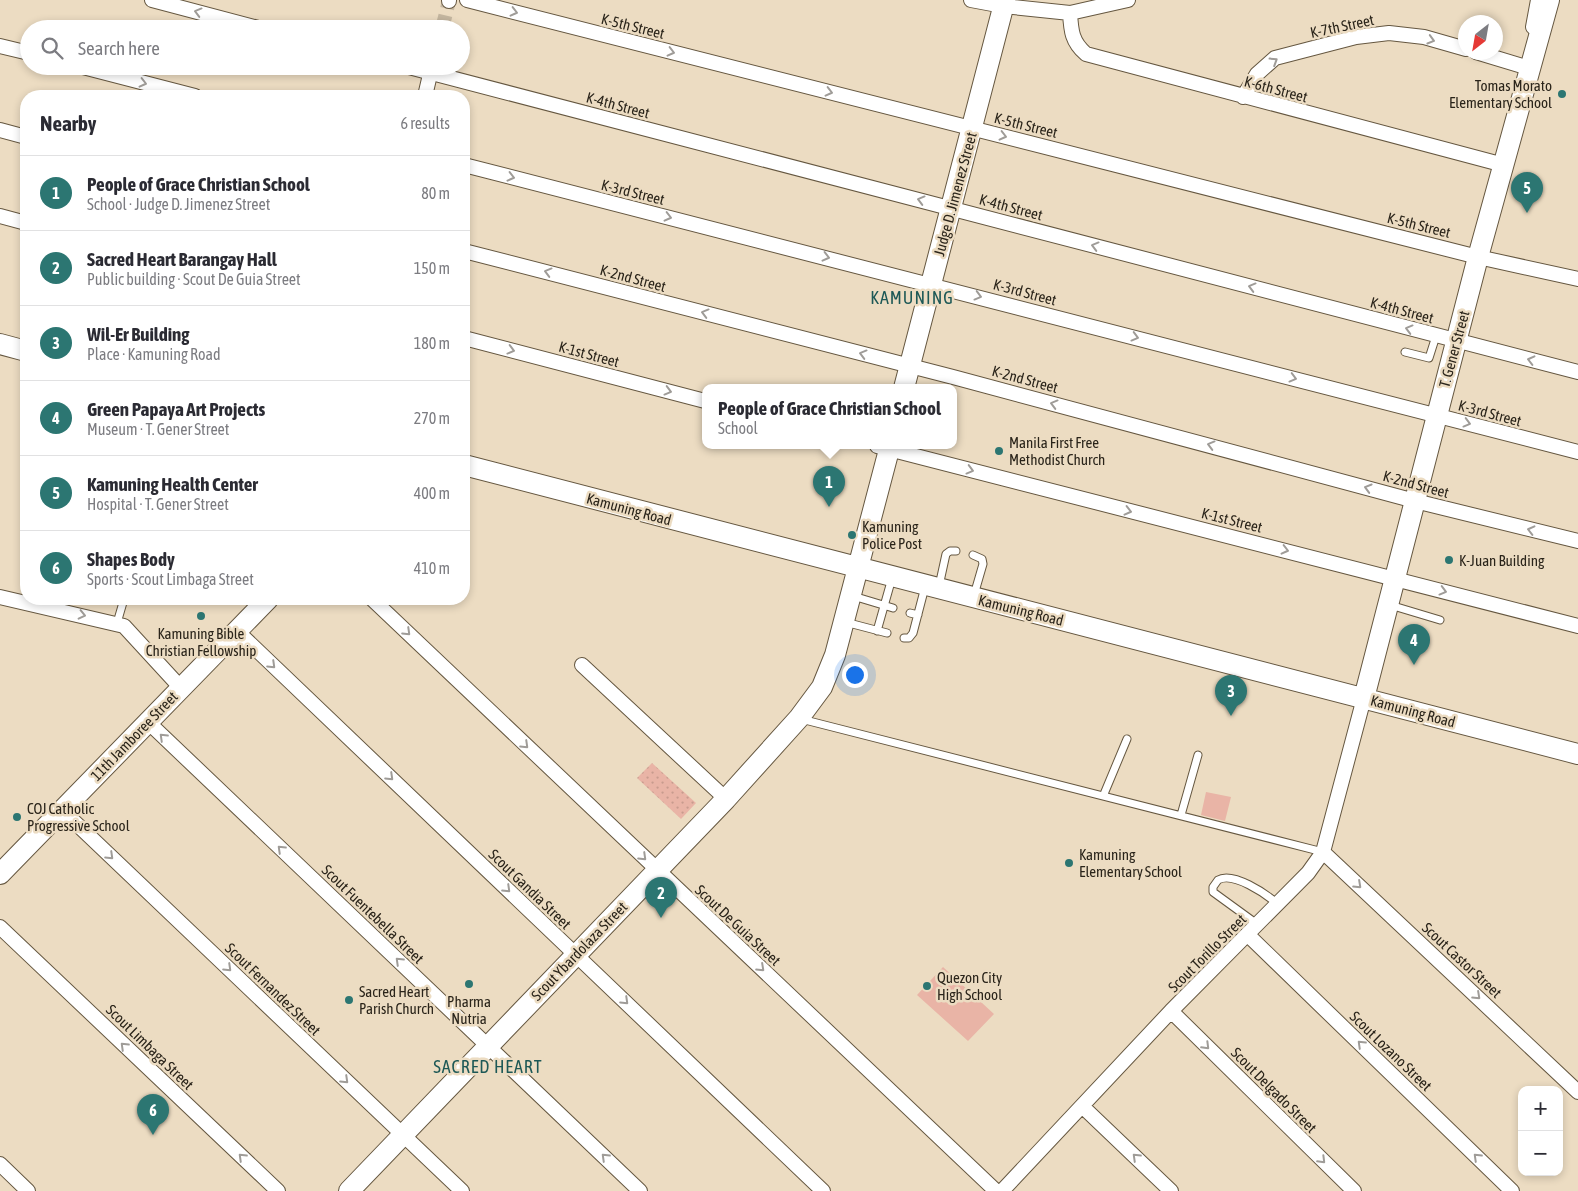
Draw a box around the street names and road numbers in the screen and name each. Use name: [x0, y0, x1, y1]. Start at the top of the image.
street label: K-5th Street: [600, 10, 666, 42]
street label: K-7th Street: [1309, 11, 1375, 41]
street label: K-6th Street: [1243, 72, 1309, 106]
street label: K-4th Street: [585, 88, 651, 122]
street label: K-5th Street: [993, 109, 1059, 141]
street label: Judge D. Jimenez Street: [930, 130, 980, 258]
street label: K-3rd Street: [600, 176, 666, 208]
street label: K-4th Street: [978, 190, 1044, 224]
street label: K-5th Street: [1386, 209, 1452, 241]
street label: K-2nd Street: [598, 261, 668, 295]
street label: K-3rd Street: [992, 275, 1058, 309]
street label: K-4th Street: [1369, 293, 1435, 327]
street label: T. Gener Street: [1436, 309, 1472, 389]
street label: K-1st Street: [557, 338, 621, 370]
street label: K-2nd Street: [990, 362, 1060, 396]
street label: K-3rd Street: [1457, 396, 1523, 430]
street label: K-2nd Street: [1381, 467, 1451, 501]
street label: Kamuning Road: [585, 490, 673, 528]
street label: K-1st Street: [1200, 504, 1264, 536]
street label: Kamuning Road: [977, 591, 1065, 629]
street label: 11th Jamboree Street: [87, 688, 181, 784]
street label: Kamuning Road: [1369, 692, 1457, 730]
street label: Scout Gandia Street: [486, 846, 574, 932]
street label: Scout Fuentebella Street: [319, 861, 427, 967]
street label: Scout De Guia Street: [692, 881, 784, 969]
street label: Scout Ybardolaza Street: [528, 898, 630, 1004]
street label: Scout Torillo Street: [1165, 911, 1249, 995]
street label: Scout Castor Street: [1419, 919, 1505, 1001]
street label: Scout Fernandez Street: [222, 939, 324, 1039]
street label: Scout Limbaga Street: [103, 1001, 197, 1093]
street label: Scout Lozano Street: [1347, 1008, 1435, 1094]
street label: Scout Delgado Street: [1228, 1044, 1320, 1136]

